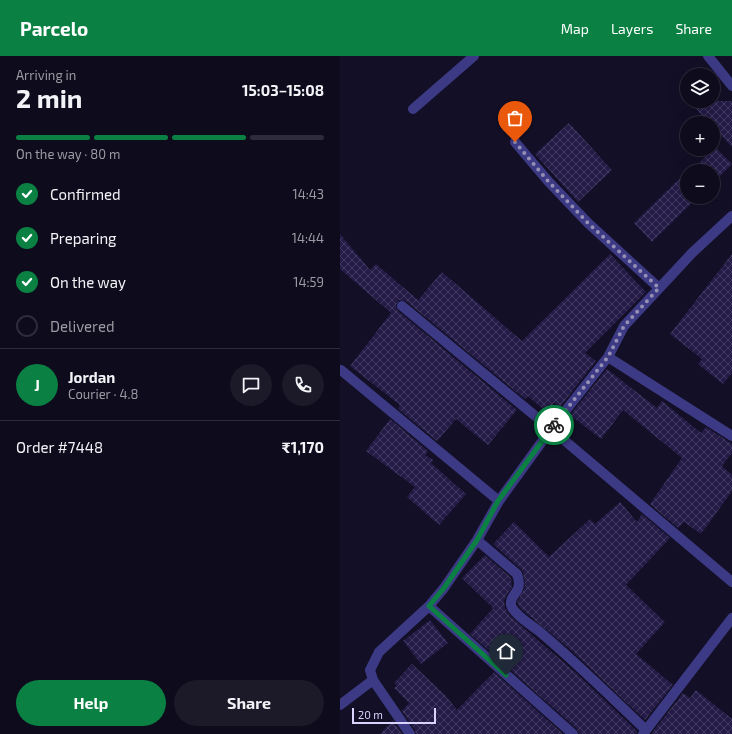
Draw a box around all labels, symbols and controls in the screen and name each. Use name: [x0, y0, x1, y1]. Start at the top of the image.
text: Parcelo: [20, 17, 88, 40]
text: Map: [561, 20, 589, 37]
text: Layers: [611, 20, 653, 37]
text: Share: [675, 20, 712, 37]
text: Arriving in: [16, 67, 76, 83]
map controls: [680, 68, 720, 204]
button: layers: [680, 68, 720, 108]
text: 15:03–15:08: [242, 81, 324, 99]
text: 2 min: [16, 82, 82, 113]
pin: [498, 101, 532, 142]
icon: bag: [504, 107, 526, 129]
button: +: [680, 116, 720, 156]
text: On the way · 80 m: [16, 146, 120, 162]
button: −: [680, 164, 720, 204]
icon: check: [16, 183, 38, 205]
text: Confirmed: [50, 185, 121, 203]
text: 14:43: [293, 186, 324, 202]
icon: check: [16, 227, 38, 249]
text: Preparing: [50, 229, 116, 247]
text: 14:44: [292, 230, 324, 246]
icon: check: [16, 271, 38, 293]
text: On the way: [50, 273, 126, 291]
text: 14:59: [293, 274, 324, 290]
text: Delivered: [50, 317, 115, 335]
button: chat: [230, 364, 272, 406]
button: phone: [282, 364, 324, 406]
text: Jordan: [68, 368, 115, 386]
text: J: [34, 376, 40, 394]
text: Courier · 4.8: [68, 386, 138, 402]
courier: [534, 405, 574, 445]
icon: bike: [543, 414, 565, 436]
text: Order #7448: [16, 438, 103, 456]
text: ₹1,170: [282, 438, 324, 456]
pin: [489, 634, 523, 675]
icon: home: [495, 640, 517, 662]
button: Help: [16, 680, 166, 726]
button: Share: [174, 680, 324, 726]
scale bar: [352, 706, 436, 725]
text: 20 m: [358, 708, 383, 721]

